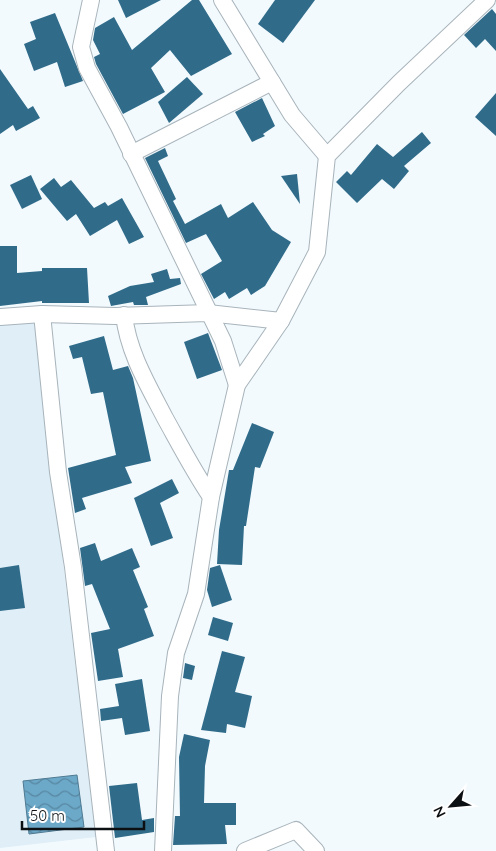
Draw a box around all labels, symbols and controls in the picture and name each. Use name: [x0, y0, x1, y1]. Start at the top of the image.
north arrow: [426, 781, 476, 831]
scale bar: [22, 798, 145, 830]
text: N: [429, 803, 450, 821]
text: 50 m: [30, 806, 65, 825]

